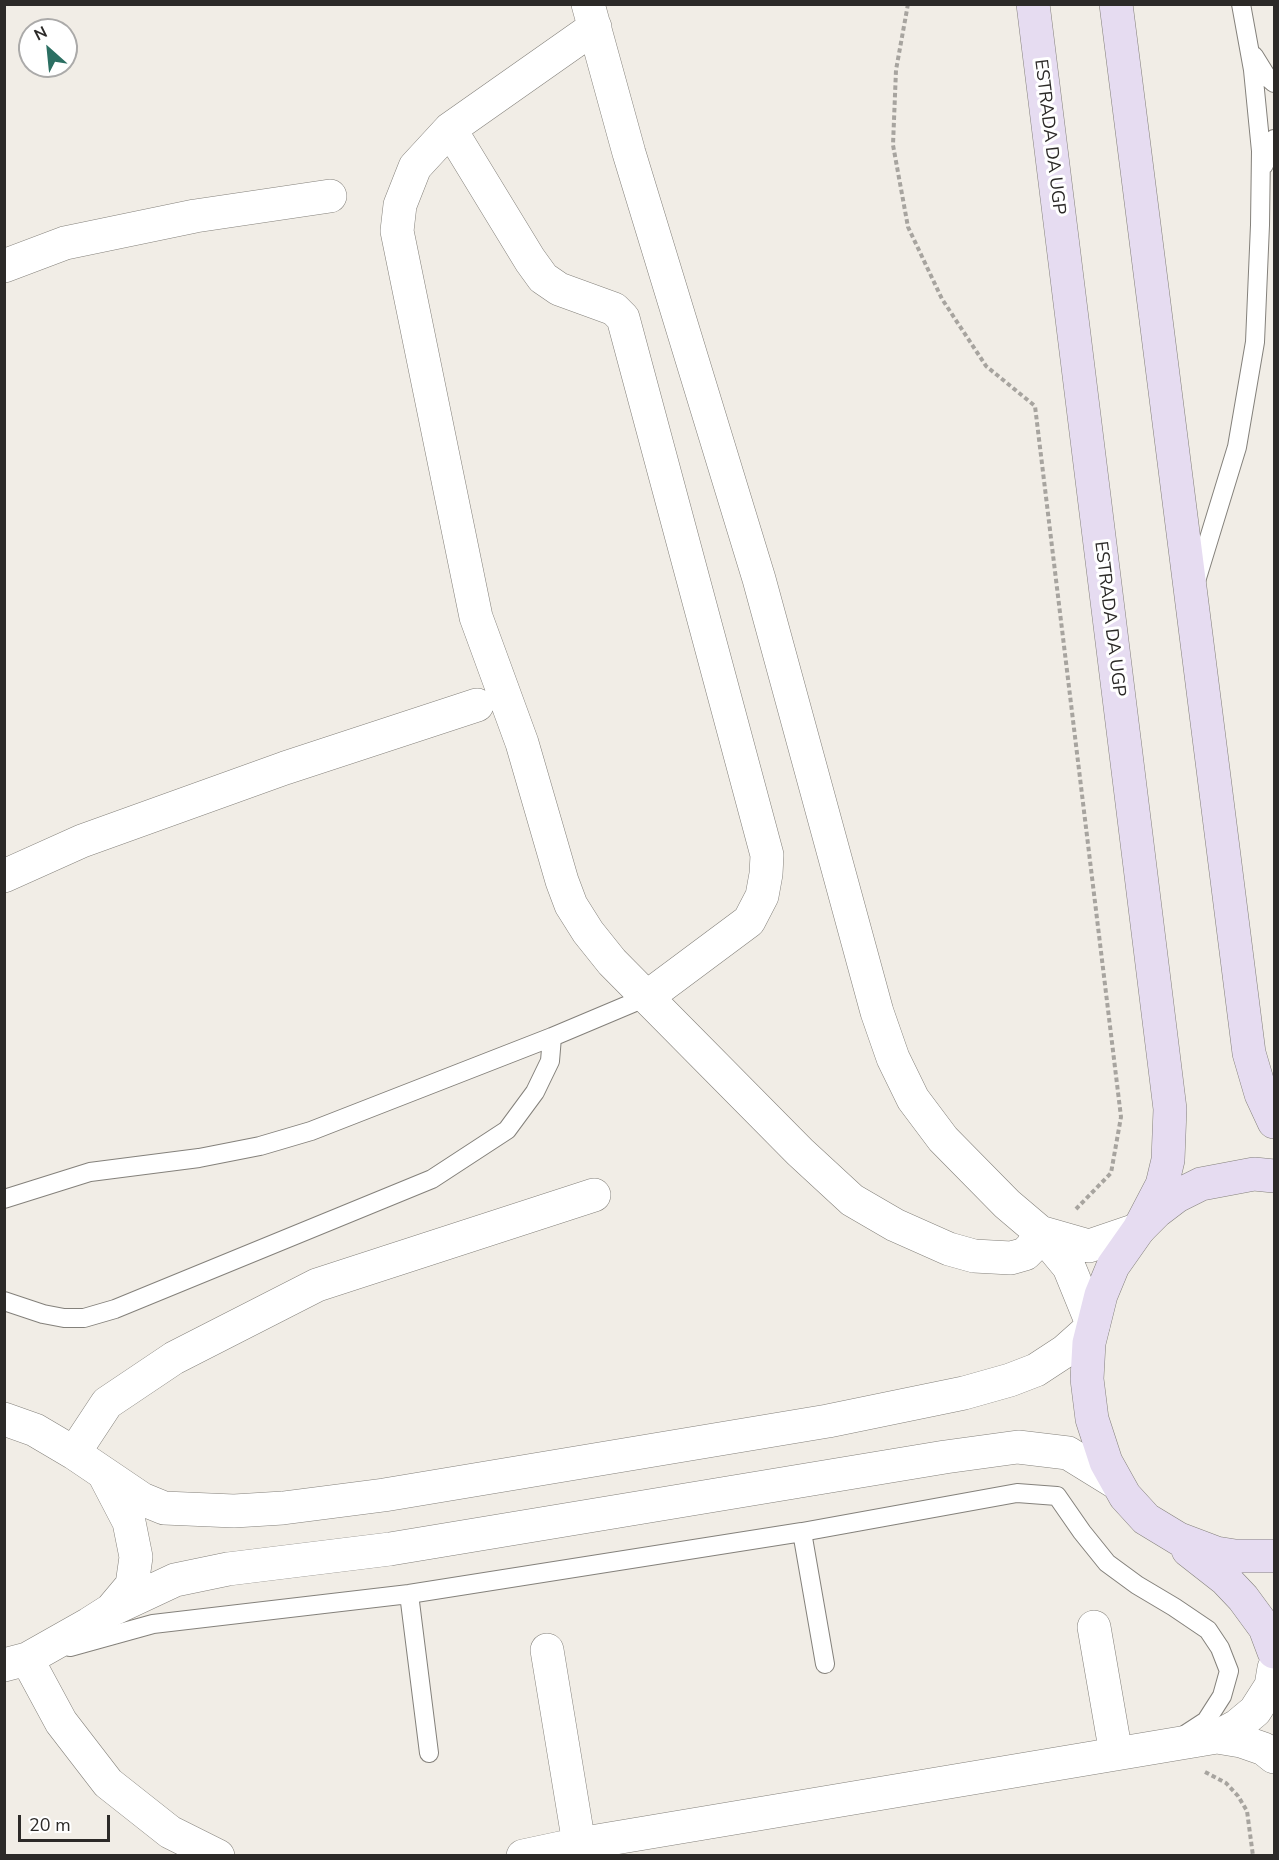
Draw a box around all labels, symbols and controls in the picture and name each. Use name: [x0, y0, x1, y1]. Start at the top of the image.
north arrow: [18, 18, 78, 78]
text: N: [30, 21, 51, 46]
street label: ESTRADA DA UGP: [1029, 58, 1069, 216]
street label: ESTRADA DA UGP: [1089, 540, 1129, 698]
scale bar: [21, 1803, 112, 1841]
text: 20 m: [29, 1813, 71, 1837]

